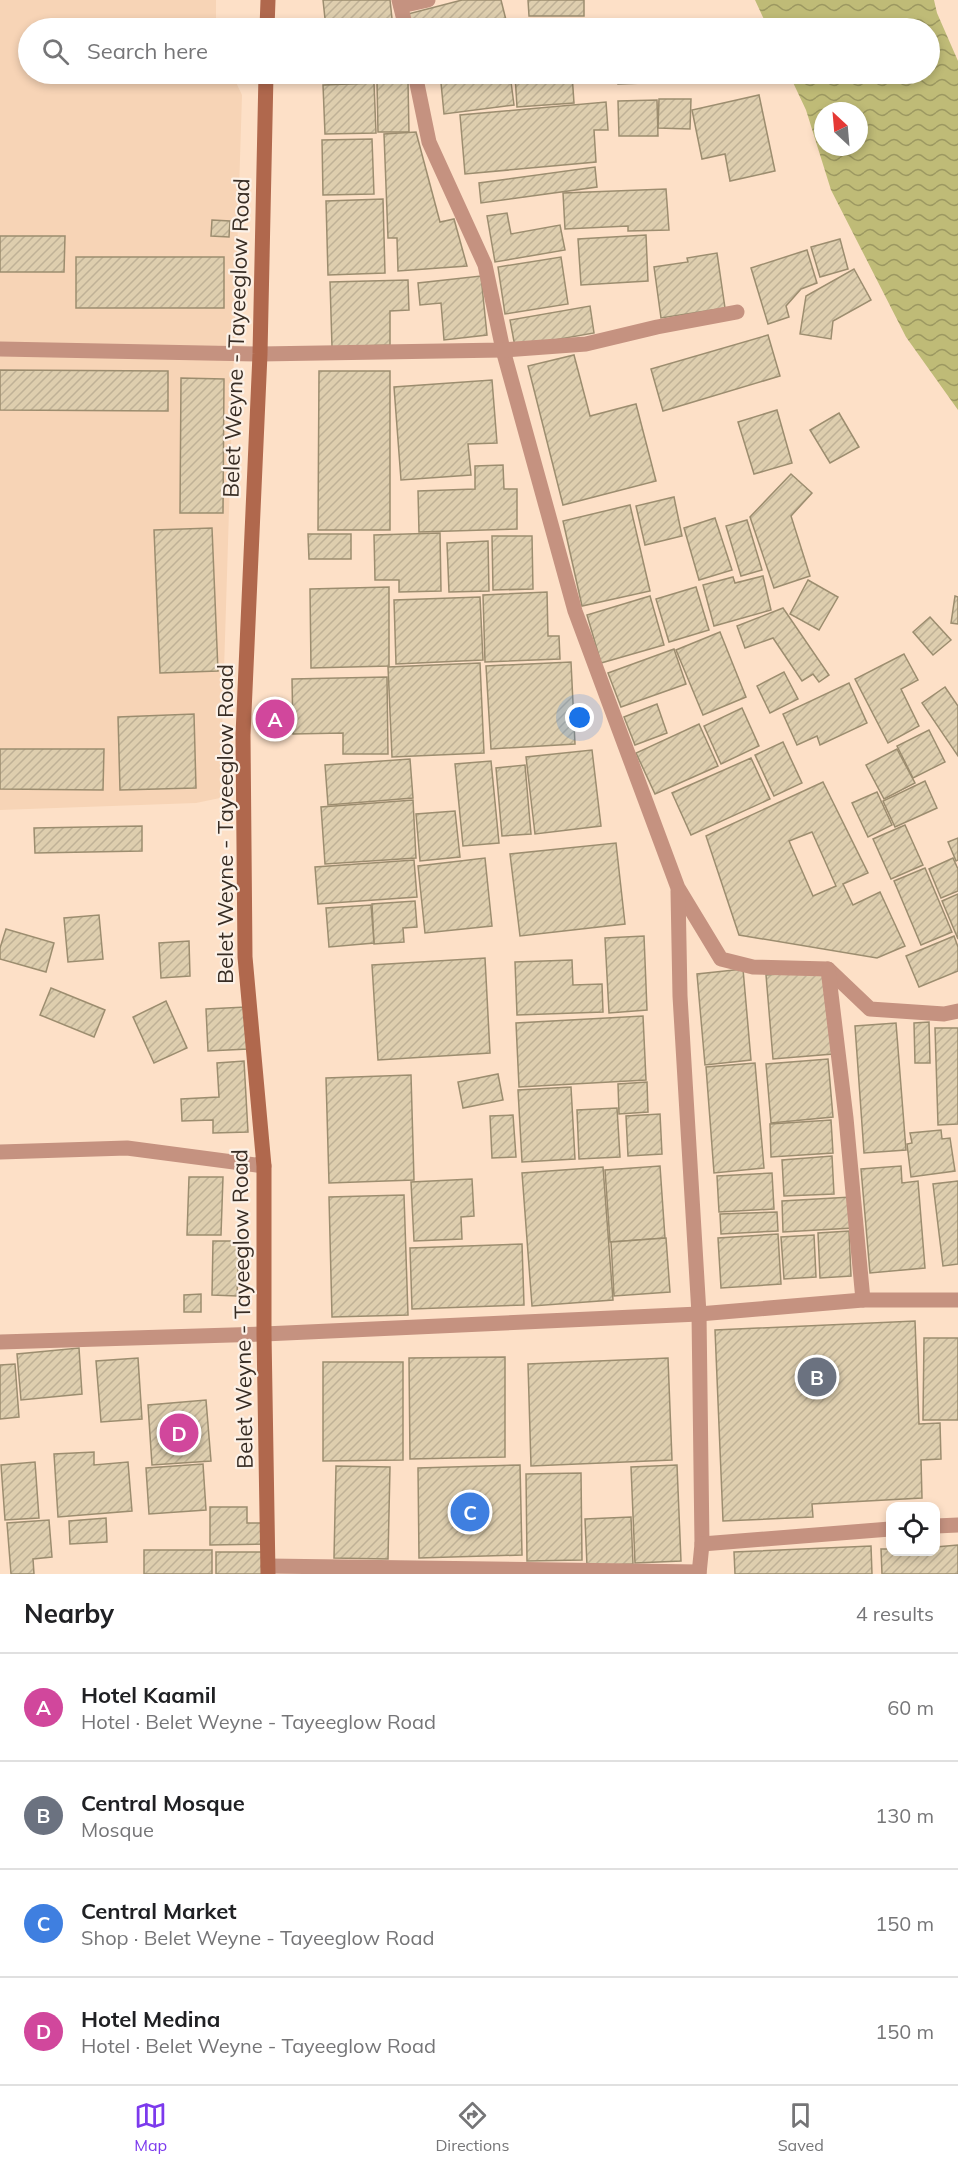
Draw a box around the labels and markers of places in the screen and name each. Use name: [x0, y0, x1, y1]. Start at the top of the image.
pin: A: [256, 696, 294, 742]
pin: B: [798, 1354, 836, 1400]
pin: D: [160, 1410, 198, 1456]
pin: C: [450, 1490, 490, 1534]

